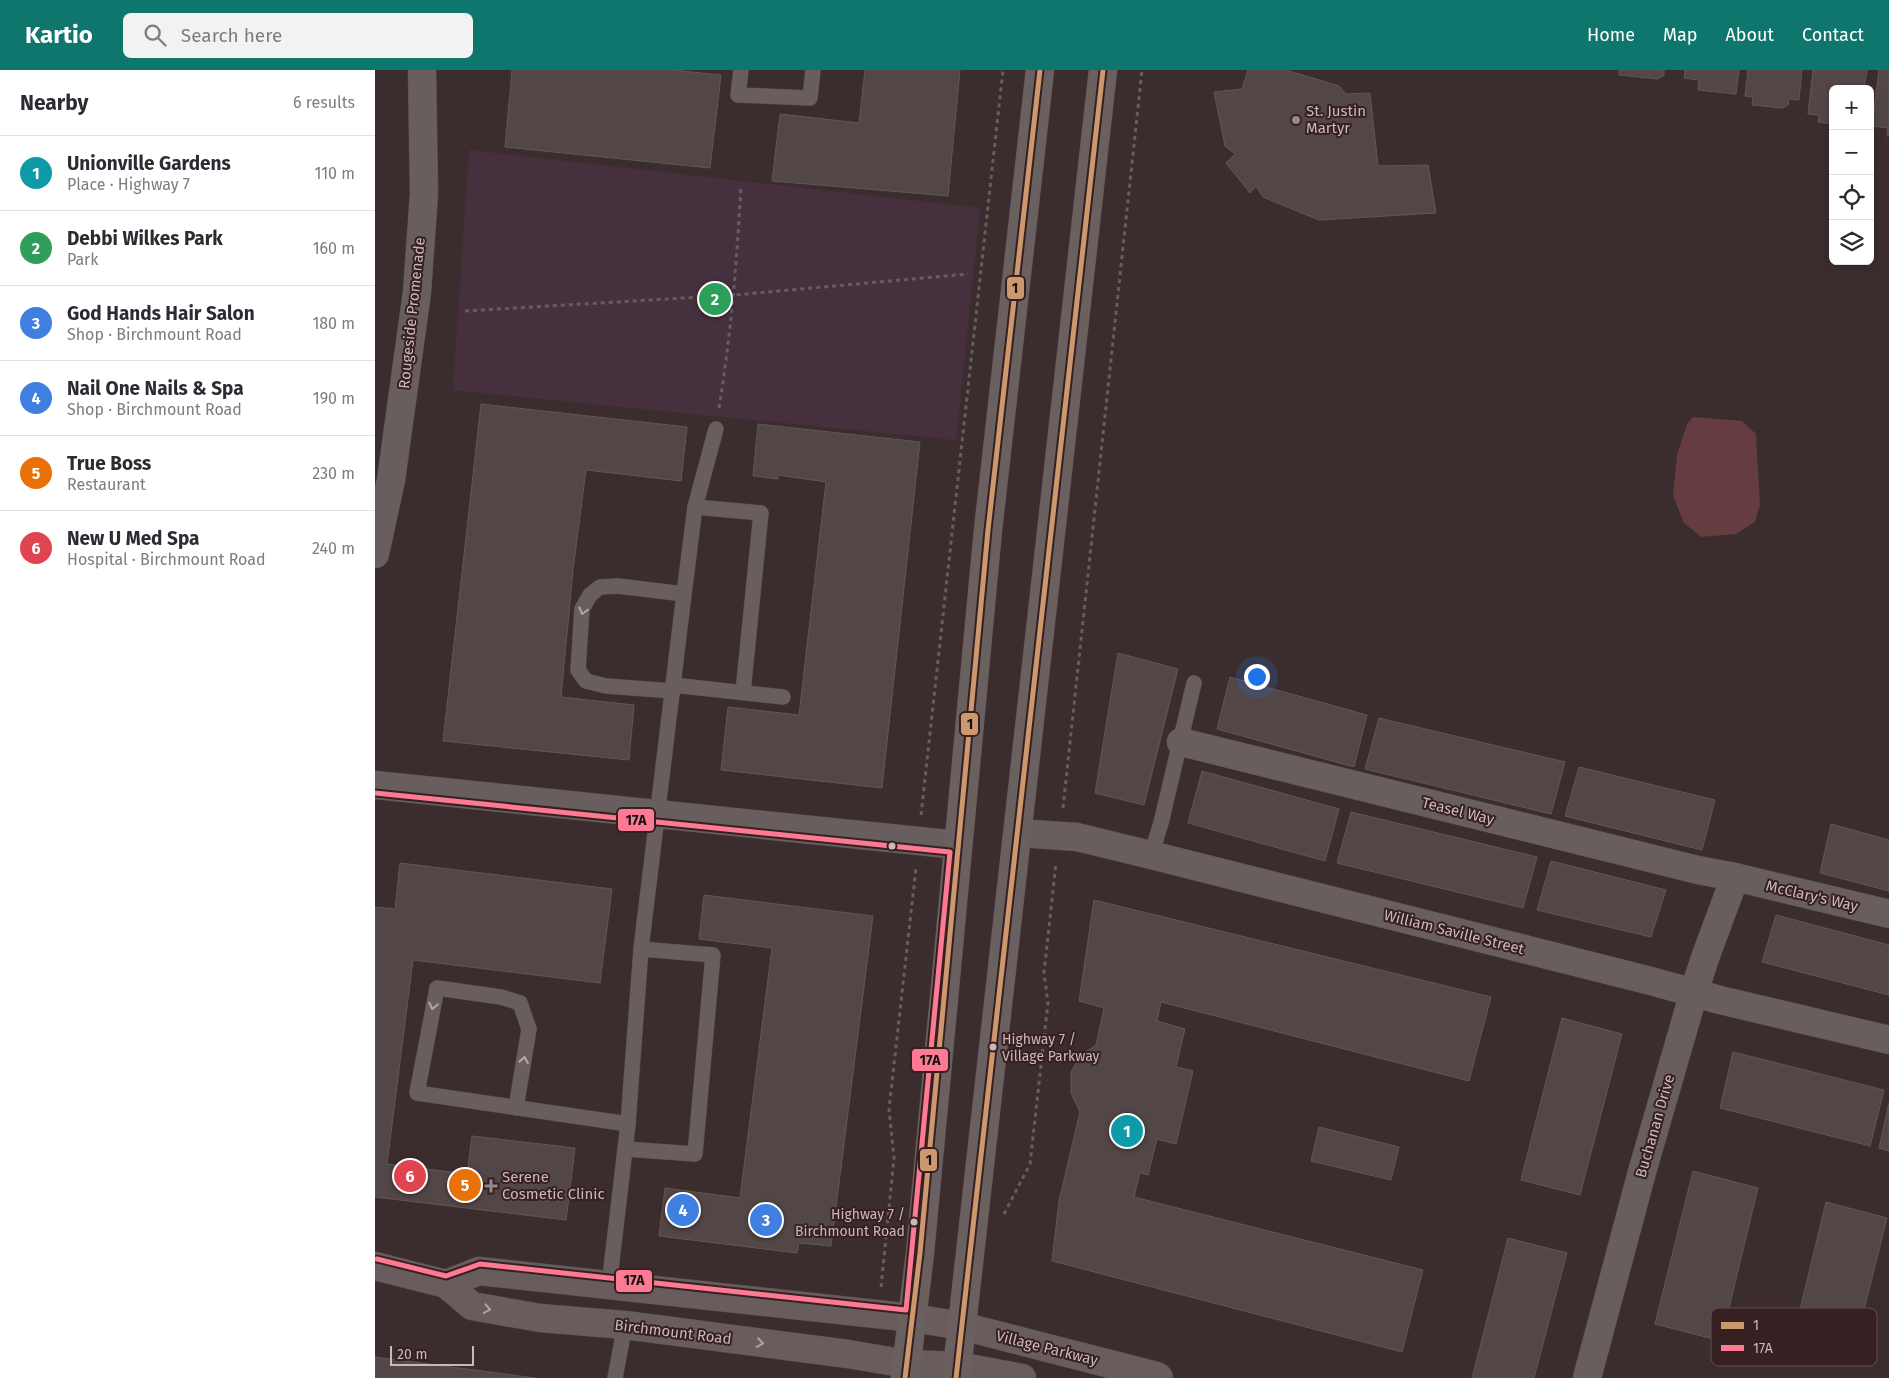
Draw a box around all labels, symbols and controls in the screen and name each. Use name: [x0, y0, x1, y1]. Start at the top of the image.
search box: [123, 13, 473, 58]
text: Kartio: [25, 21, 93, 49]
icon: search: [141, 21, 169, 49]
text: Search here: [181, 24, 282, 47]
text: Home: [1587, 24, 1635, 46]
text: Map: [1663, 24, 1697, 46]
text: About: [1725, 24, 1774, 46]
text: Contact: [1802, 24, 1864, 46]
map controls: [1829, 85, 1874, 265]
button: +: [1829, 85, 1874, 130]
text: Nearby: [20, 90, 88, 116]
text: 6 results: [293, 93, 355, 112]
place label: St. Justin Martyr: [1306, 102, 1366, 137]
marker: St. Justin Martyr: [1290, 114, 1302, 126]
button: −: [1829, 130, 1874, 175]
text: Unionville Gardens: [67, 152, 231, 175]
text: 1: [32, 164, 40, 183]
text: 110 m: [314, 164, 355, 183]
text: Place · Highway 7: [67, 175, 190, 194]
button: locate: [1829, 175, 1874, 220]
button: layers: [1829, 220, 1874, 265]
text: Debbi Wilkes Park: [67, 227, 223, 250]
street label: Rougeside Promenade: [395, 236, 429, 390]
text: 2: [32, 239, 40, 258]
text: 160 m: [313, 239, 355, 258]
text: Park: [67, 250, 99, 269]
line badge: 1: [1006, 276, 1025, 300]
pin: 2: [699, 280, 731, 318]
text: 1: [1012, 280, 1018, 297]
text: God Hands Hair Salon: [67, 302, 255, 325]
text: 3: [32, 314, 40, 333]
text: 180 m: [312, 314, 355, 333]
text: Shop · Birchmount Road: [67, 325, 242, 344]
text: Nail One Nails & Spa: [67, 377, 244, 400]
text: 4: [31, 389, 41, 408]
text: 190 m: [313, 389, 355, 408]
text: Shop · Birchmount Road: [67, 400, 242, 419]
text: True Boss: [67, 452, 151, 475]
text: 5: [32, 464, 40, 483]
text: 230 m: [312, 464, 355, 483]
text: Restaurant: [67, 475, 146, 494]
text: New U Med Spa: [67, 527, 199, 550]
text: 6: [31, 539, 41, 558]
text: 240 m: [312, 539, 355, 558]
text: Hospital · Birchmount Road: [67, 550, 266, 569]
one-way arrow: [579, 606, 589, 615]
your location: [1244, 664, 1270, 690]
line badge: 1: [960, 712, 979, 736]
text: 1: [967, 716, 973, 733]
street label: Teasel Way: [1420, 793, 1497, 829]
line badge: 17A: [617, 808, 655, 832]
text: 17A: [626, 812, 647, 829]
unlabelled marker: [887, 841, 897, 851]
street label: McClary's Way: [1764, 877, 1860, 915]
street label: William Saville Street: [1382, 906, 1527, 958]
one-way arrow: [429, 1002, 439, 1011]
place label: Highway 7 / Village Parkway: [1002, 1031, 1100, 1065]
marker: Highway 7 / Village Parkway: [988, 1042, 998, 1052]
line badge: 17A: [911, 1048, 949, 1072]
text: 17A: [920, 1052, 941, 1069]
one-way arrow: [518, 1055, 528, 1064]
street label: Buchanan Drive: [1632, 1072, 1678, 1180]
pin: 1: [1111, 1112, 1143, 1150]
line badge: 1: [919, 1148, 938, 1172]
text: 1: [926, 1152, 932, 1169]
pin: 6: [394, 1157, 426, 1195]
pin: 5: [449, 1166, 481, 1204]
place label: Serene Cosmetic Clinic: [502, 1168, 605, 1203]
marker: Serene Cosmetic Clinic: [484, 1179, 498, 1193]
pin: 4: [667, 1191, 699, 1229]
pin: 3: [750, 1201, 782, 1239]
place label: Highway 7 / Birchmount Road: [795, 1206, 905, 1240]
marker: Highway 7 / Birchmount Road: [909, 1217, 919, 1227]
line badge: 17A: [615, 1269, 653, 1293]
text: 17A: [624, 1272, 645, 1289]
one-way arrow: [482, 1303, 491, 1313]
legend: [1711, 1308, 1877, 1366]
street label: Birchmount Road: [613, 1316, 733, 1348]
text: 1: [1753, 1317, 1759, 1334]
street label: Village Parkway: [994, 1327, 1100, 1370]
one-way arrow: [757, 1337, 765, 1348]
text: 17A: [1753, 1340, 1773, 1357]
scale bar: [390, 1343, 474, 1366]
text: 20 m: [397, 1346, 427, 1363]

